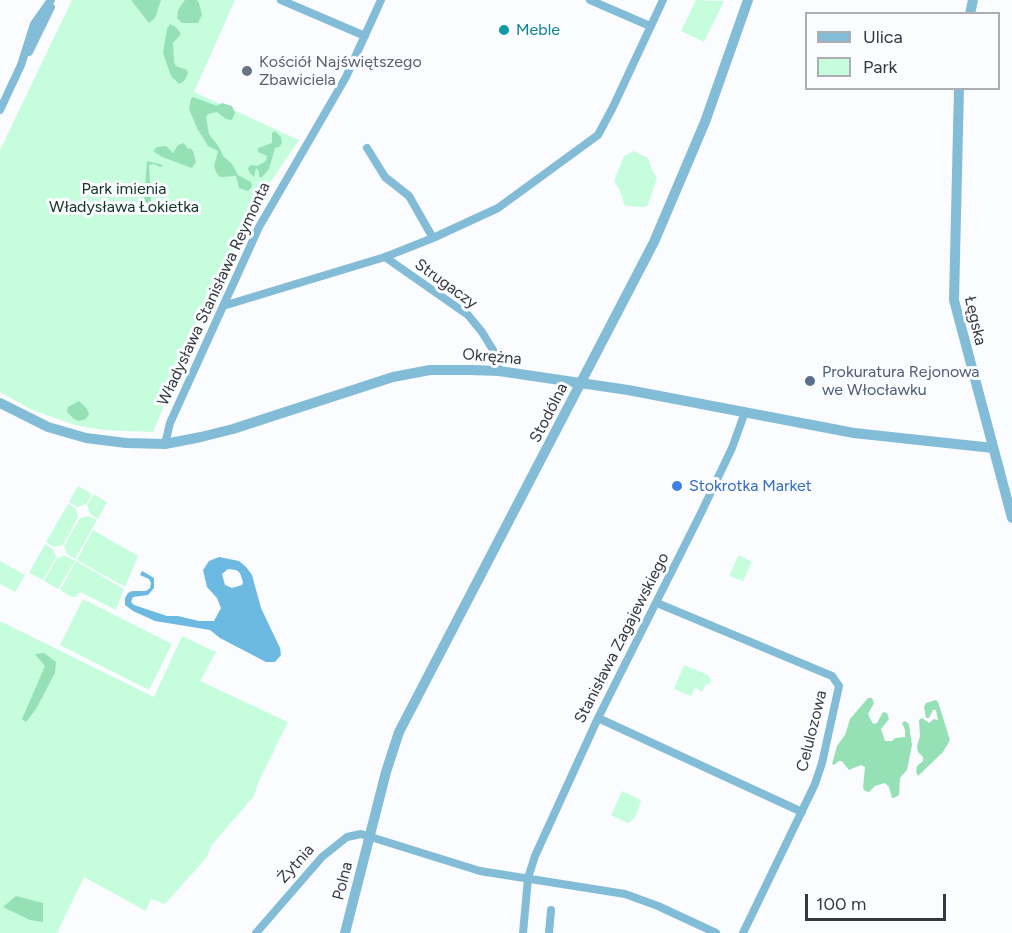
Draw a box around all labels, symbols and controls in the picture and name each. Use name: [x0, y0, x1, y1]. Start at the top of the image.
legend: [805, 12, 1000, 90]
place label: Meble: [516, 20, 560, 40]
marker: Meble: [497, 23, 511, 37]
text: Ulica: [863, 26, 903, 48]
place label: Kościół Najświętszego Zbawiciela: [259, 52, 422, 90]
text: Park: [863, 56, 897, 78]
marker: Kościół Najświętszego Zbawiciela: [240, 64, 254, 78]
park label: Park imienia Władysława Łokietka: [49, 179, 199, 217]
street label: Władysława Stanisława Reymonta: [154, 179, 274, 409]
street label: Strugaczy: [411, 255, 481, 313]
street label: Łęgska: [960, 295, 990, 347]
street label: Okrężna: [462, 345, 522, 369]
place label: Prokuratura Rejonowa we Włocławku: [822, 362, 979, 400]
marker: Prokuratura Rejonowa we Włocławku: [803, 374, 817, 388]
street label: Stodólna: [526, 380, 572, 446]
place label: Stokrotka Market: [689, 476, 812, 496]
marker: Stokrotka Market: [670, 479, 684, 493]
street label: Stanisława Zagajewskiego: [571, 550, 673, 726]
street label: Celulozowa: [793, 688, 831, 774]
street label: Żytnia: [274, 841, 318, 887]
street label: Polna: [329, 860, 357, 902]
scale bar: [808, 882, 949, 920]
text: 100 m: [816, 893, 866, 915]

